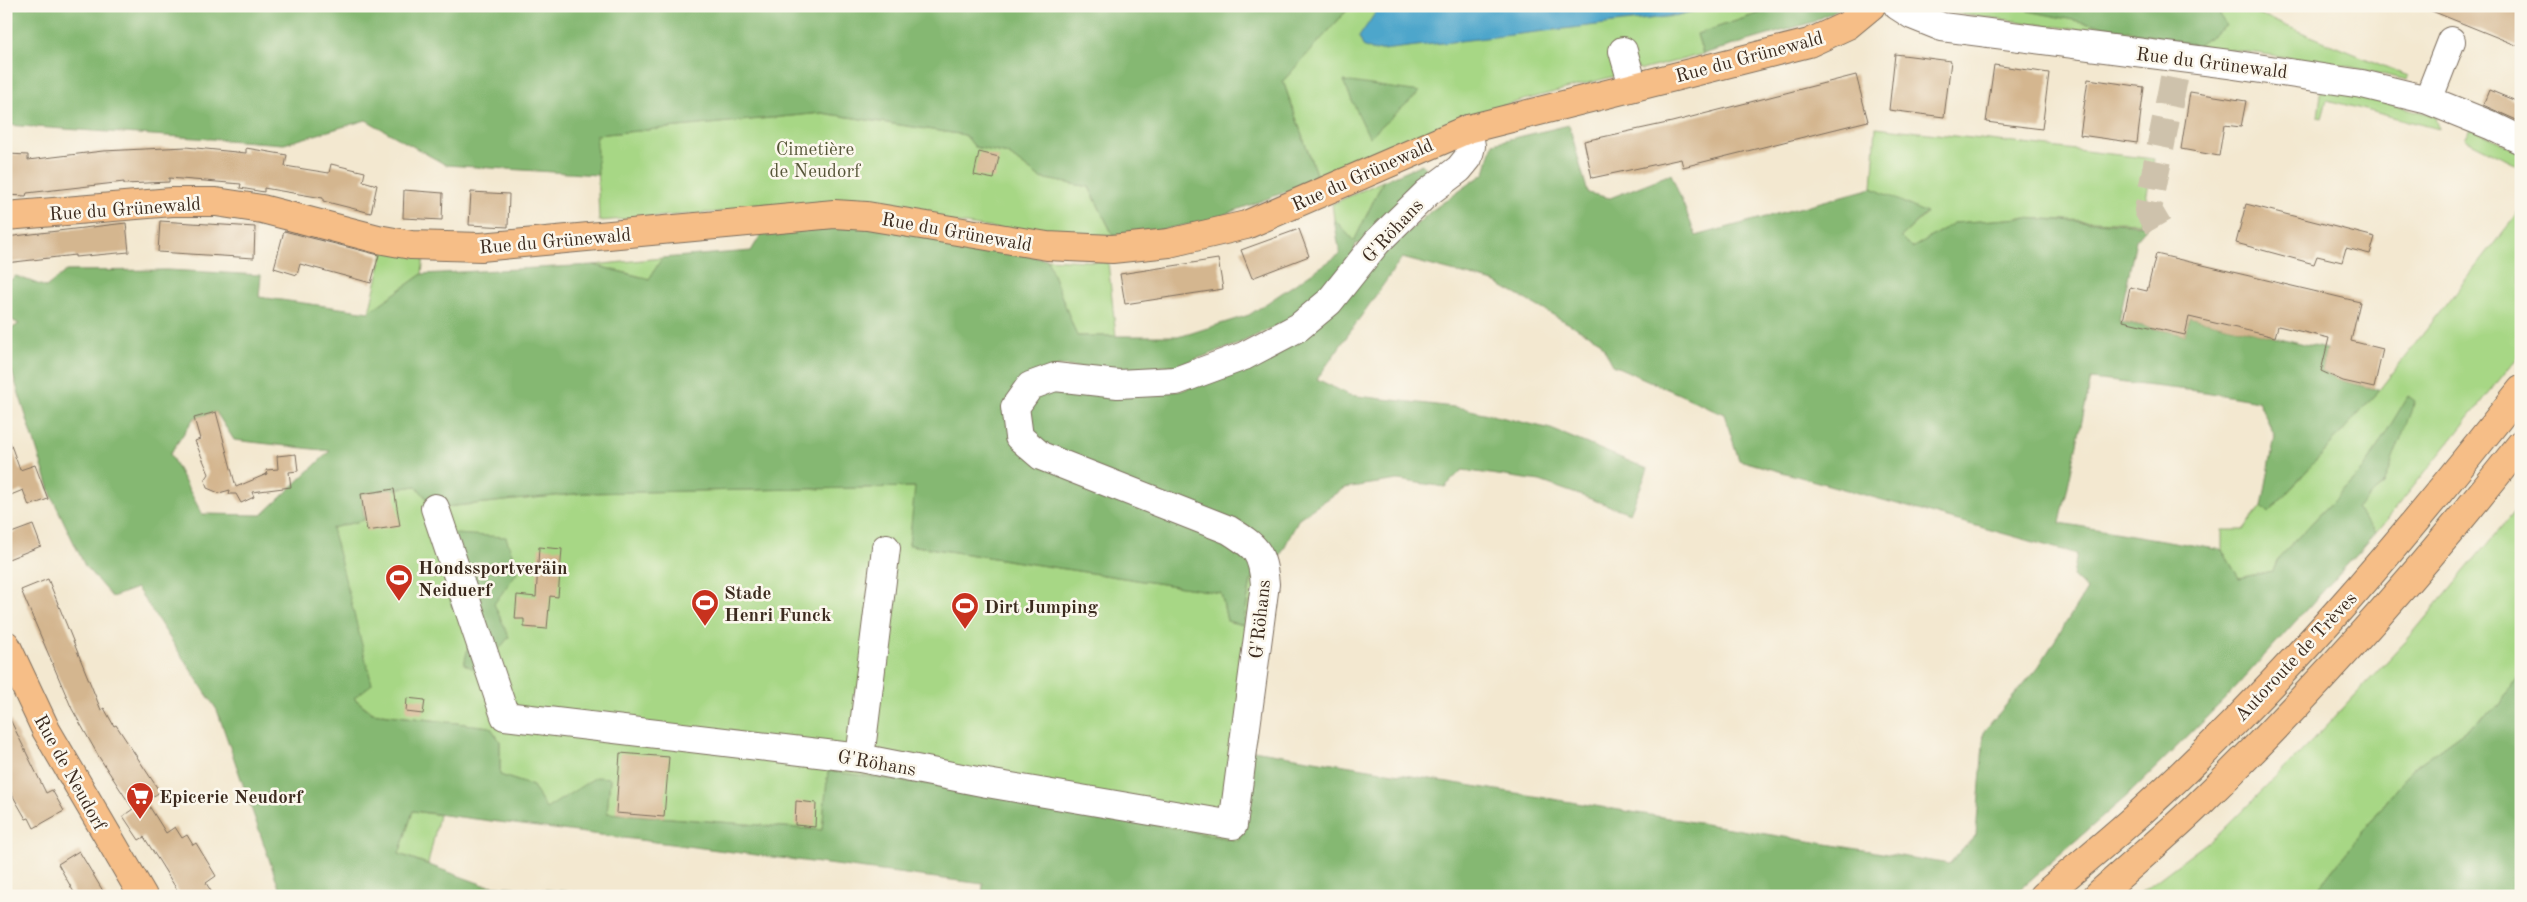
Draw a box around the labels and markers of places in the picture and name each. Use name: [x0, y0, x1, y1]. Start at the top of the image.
place label: Hondssportveräin Neiduerf: [418, 560, 568, 601]
sports icon: Hondssportveräin Neiduerf: [384, 563, 414, 602]
place label: Stade Henri Funck: [724, 585, 832, 626]
sports icon: Stade Henri Funck: [690, 588, 720, 627]
sports icon: Dirt Jumping: [950, 591, 980, 630]
place label: Dirt Jumping: [984, 599, 1098, 618]
supermarket icon: Epicerie Neudorf: [125, 781, 155, 820]
place label: Epicerie Neudorf: [159, 789, 304, 808]

